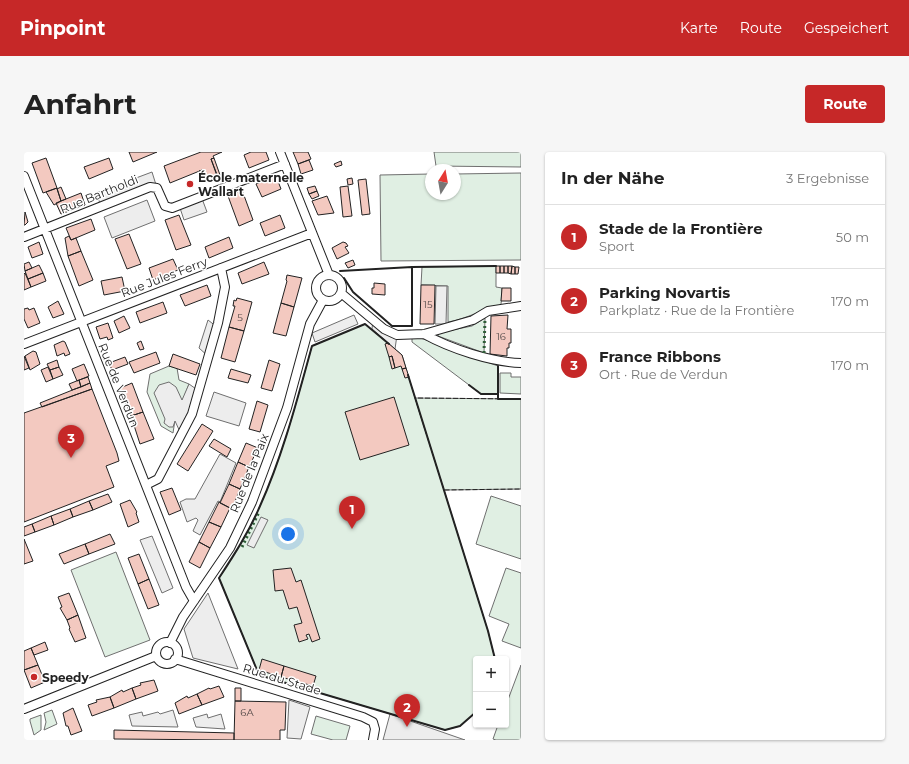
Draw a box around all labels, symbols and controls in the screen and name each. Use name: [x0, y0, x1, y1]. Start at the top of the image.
text: Pinpoint: [20, 17, 105, 40]
text: Karte: [680, 19, 718, 37]
text: Route: [740, 19, 782, 37]
text: Gespeichert: [804, 19, 889, 37]
button: Route: [805, 85, 885, 123]
text: Anfahrt: [24, 87, 137, 121]
north arrow: [425, 164, 461, 200]
text: In der Nähe: [561, 168, 665, 188]
place label: École maternelle Wallart: [198, 170, 304, 199]
text: 3 Ergebnisse: [786, 170, 869, 186]
street label: Rue Bartholdi: [58, 171, 140, 217]
marker: École maternelle Wallart: [185, 179, 195, 189]
text: Stade de la Frontière: [599, 219, 763, 238]
text: 1: [571, 229, 577, 245]
text: 50 m: [836, 229, 869, 245]
text: Sport: [599, 238, 635, 254]
street label: Rue Jules Ferry: [119, 253, 210, 300]
text: Parking Novartis: [599, 283, 730, 302]
text: 2: [570, 293, 578, 309]
text: 170 m: [831, 293, 869, 309]
house number: 15: [423, 298, 433, 311]
text: Parkplatz · Rue de la Frontière: [599, 302, 794, 318]
house number: 5: [237, 311, 243, 324]
house number: 16: [496, 330, 506, 343]
street label: Rue de Verdun: [95, 341, 143, 429]
text: France Ribbons: [599, 347, 721, 366]
text: 3: [570, 357, 578, 373]
text: 170 m: [831, 357, 869, 373]
text: Ort · Rue de Verdun: [599, 366, 728, 382]
pin: 3: [58, 425, 84, 458]
street label: Rue de la Paix: [226, 431, 272, 515]
pin: 1: [339, 496, 365, 529]
your location: [278, 524, 298, 544]
map controls: [473, 656, 509, 728]
button: +: [473, 656, 509, 692]
street label: Rue du Stade: [241, 660, 323, 698]
place label: Speedy: [42, 670, 89, 685]
marker: Speedy: [29, 672, 39, 682]
button: −: [473, 692, 509, 728]
pin: 2: [394, 694, 420, 727]
house number: 6A: [240, 706, 254, 719]

